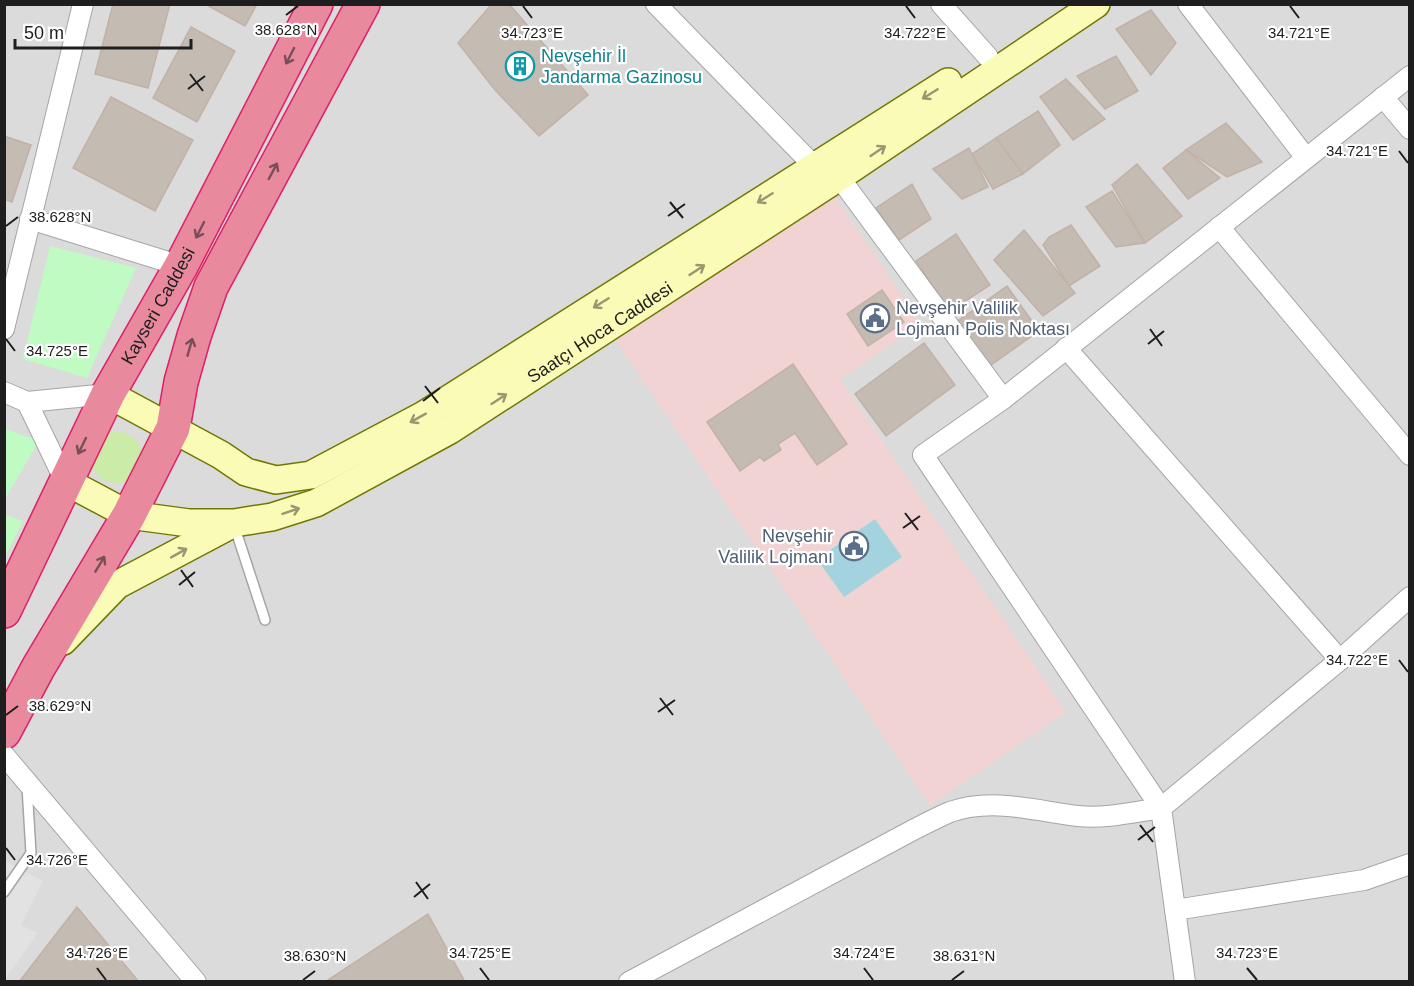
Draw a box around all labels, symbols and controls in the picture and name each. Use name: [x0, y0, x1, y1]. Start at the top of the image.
scale bar: [15, 12, 190, 50]
text: 38.628°N: [255, 21, 317, 38]
text: 50 m: [24, 23, 64, 43]
text: 34.723°E: [501, 24, 563, 41]
text: 34.722°E: [884, 24, 946, 41]
text: 34.721°E: [1268, 24, 1330, 41]
place label: Nevşehir İl Jandarma Gazinosu: [541, 46, 702, 87]
one-way arrow: [283, 47, 295, 65]
building icon: Nevşehir İl Jandarma Gazinosu: [504, 50, 536, 82]
one-way arrow: [922, 88, 939, 100]
text: 34.721°E: [1326, 142, 1388, 159]
one-way arrow: [869, 145, 886, 157]
one-way arrow: [268, 163, 279, 181]
one-way arrow: [757, 192, 774, 204]
text: 38.628°N: [29, 208, 91, 225]
one-way arrow: [194, 220, 205, 238]
street label: Kayseri Caddesi: [117, 244, 199, 368]
one-way arrow: [688, 263, 705, 275]
street label: Saatçı Hoca Caddesi: [523, 278, 676, 387]
one-way arrow: [592, 296, 609, 309]
place label: Nevşehir Valilik Lojmanı Polis Noktası: [896, 298, 1070, 339]
public building icon: Nevşehir Valilik Lojmanı Polis Noktası: [859, 302, 891, 334]
one-way arrow: [185, 338, 197, 357]
text: 34.725°E: [26, 342, 88, 359]
one-way arrow: [490, 393, 506, 405]
one-way arrow: [410, 412, 427, 424]
one-way arrow: [76, 437, 87, 455]
one-way arrow: [281, 505, 300, 516]
place label: Nevşehir Valilik Lojmanı: [718, 526, 833, 567]
public building icon: Nevşehir Valilik Lojmanı: [838, 530, 870, 562]
one-way arrow: [170, 547, 187, 559]
one-way arrow: [94, 556, 106, 573]
text: 34.722°E: [1326, 651, 1388, 668]
text: 38.629°N: [29, 697, 91, 714]
text: 34.726°E: [26, 851, 88, 868]
text: 34.726°E: [66, 944, 128, 961]
text: 34.725°E: [449, 944, 511, 961]
text: 34.724°E: [833, 944, 895, 961]
text: 34.723°E: [1216, 944, 1278, 961]
text: 38.630°N: [284, 947, 346, 964]
text: 38.631°N: [933, 947, 995, 964]

